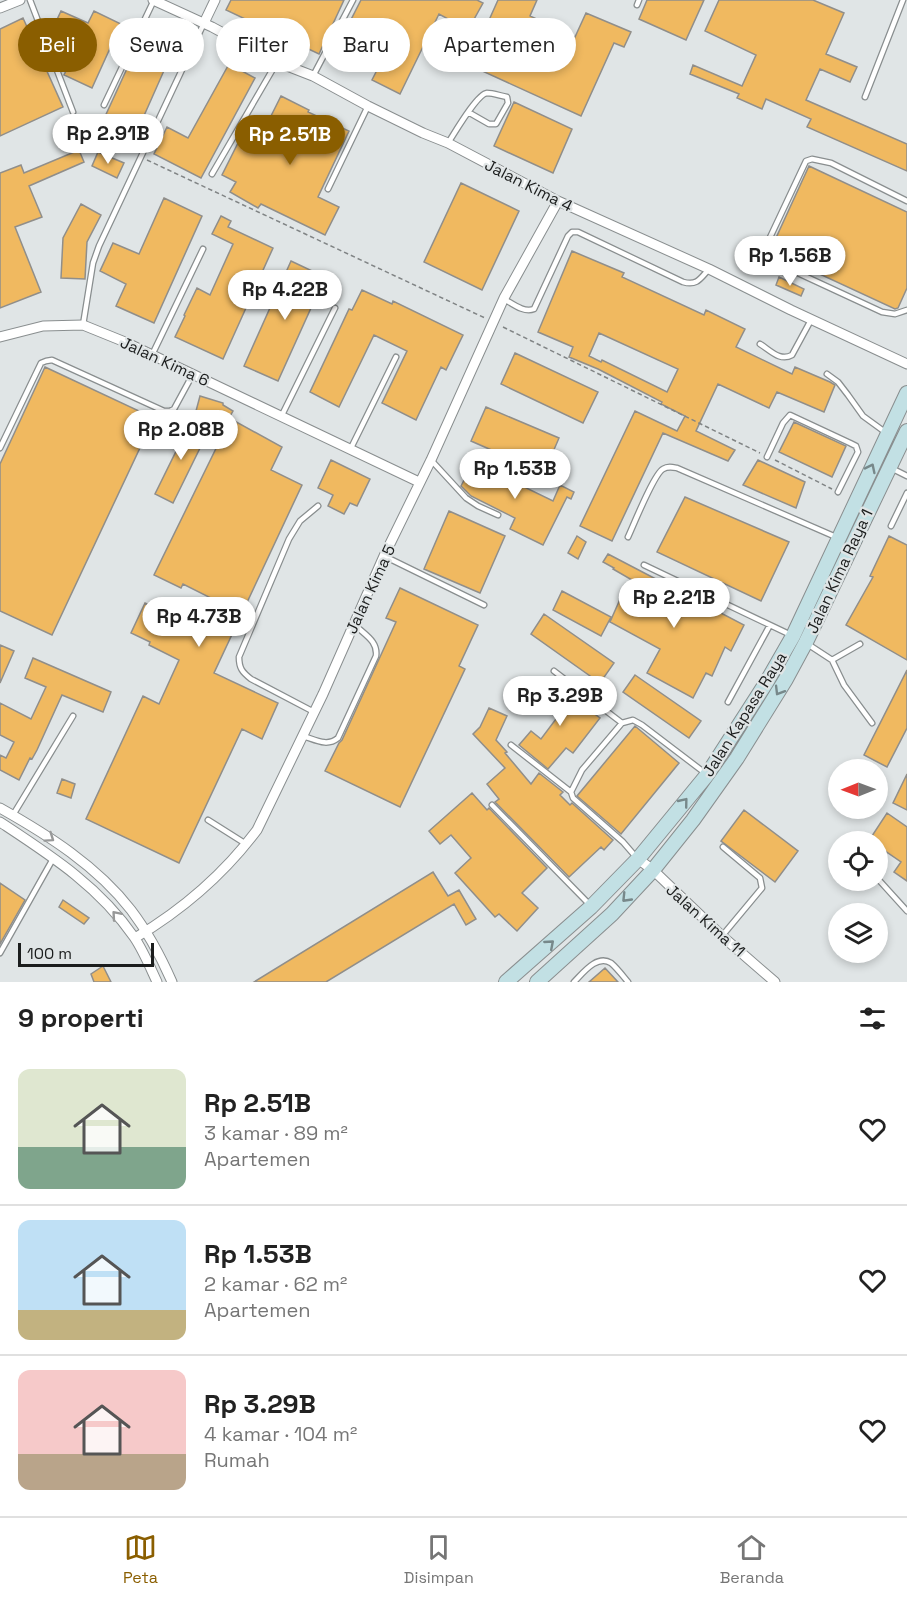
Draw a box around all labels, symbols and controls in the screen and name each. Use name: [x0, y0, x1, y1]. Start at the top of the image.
chip: Beli: [18, 18, 97, 72]
chip: Sewa: [109, 18, 204, 72]
chip: Filter: [216, 18, 310, 72]
chip: Baru: [322, 18, 410, 72]
chip: Apartemen: [422, 18, 576, 72]
pin: Rp 2.91B: [46, 114, 170, 165]
pin: Rp 2.51B: [228, 115, 352, 166]
text: Rp 2.91B: [67, 120, 149, 146]
text: Rp 2.51B: [249, 121, 331, 147]
street label: Jalan Kima 4: [481, 154, 576, 217]
pin: Rp 1.56B: [728, 236, 852, 287]
text: Rp 1.56B: [748, 242, 832, 268]
pin: Rp 4.22B: [223, 270, 347, 321]
text: Rp 4.22B: [242, 276, 328, 302]
street label: Jalan Kima 6: [117, 332, 213, 391]
pin: Rp 2.08B: [119, 410, 243, 461]
text: Rp 2.08B: [138, 416, 224, 442]
pin: Rp 1.53B: [453, 449, 577, 500]
text: Rp 1.53B: [474, 455, 556, 481]
one-way arrow: [863, 464, 875, 475]
street label: Jalan Kima Raya 1: [801, 506, 877, 637]
street label: Jalan Kima 5: [341, 541, 400, 637]
pin: Rp 2.21B: [612, 578, 736, 629]
text: Rp 2.21B: [633, 584, 715, 610]
pin: Rp 4.73B: [137, 597, 261, 648]
text: Rp 4.73B: [157, 603, 242, 629]
street label: Jalan Kapasa Raya: [697, 648, 791, 781]
pin: Rp 3.29B: [498, 676, 622, 727]
text: Rp 3.29B: [517, 682, 603, 708]
one-way arrow: [775, 685, 786, 695]
north arrow: [828, 759, 888, 819]
map controls: [828, 759, 888, 963]
one-way arrow: [677, 798, 688, 809]
one-way arrow: [44, 831, 55, 842]
button: locate: [828, 831, 888, 891]
street label: Jalan Kima 11: [662, 879, 750, 961]
one-way arrow: [623, 890, 634, 901]
button: layers: [828, 903, 888, 963]
one-way arrow: [112, 911, 123, 921]
scale bar: [18, 940, 154, 968]
one-way arrow: [543, 940, 554, 951]
text: 100 m: [27, 943, 72, 964]
text: 9 properti: [18, 1001, 144, 1035]
icon: filters: [856, 1002, 889, 1035]
text: Rp 2.51B: [204, 1086, 311, 1120]
icon: home: [66, 1093, 138, 1165]
icon: heart: [856, 1113, 889, 1146]
text: 3 kamar · 89 m²: [204, 1120, 348, 1146]
text: Apartemen: [204, 1146, 311, 1172]
text: Rp 1.53B: [204, 1237, 312, 1271]
icon: home: [66, 1244, 138, 1316]
icon: heart: [856, 1264, 889, 1297]
text: 2 kamar · 62 m²: [204, 1271, 347, 1297]
text: Apartemen: [204, 1297, 311, 1323]
text: Rp 3.29B: [204, 1387, 316, 1421]
icon: home: [66, 1394, 138, 1466]
icon: heart: [856, 1414, 889, 1447]
text: 4 kamar · 104 m²: [204, 1421, 357, 1447]
text: Rumah: [204, 1447, 270, 1473]
tab: Peta: [123, 1531, 158, 1588]
tab: Disimpan: [404, 1531, 474, 1588]
tab: Beranda: [720, 1531, 784, 1588]

